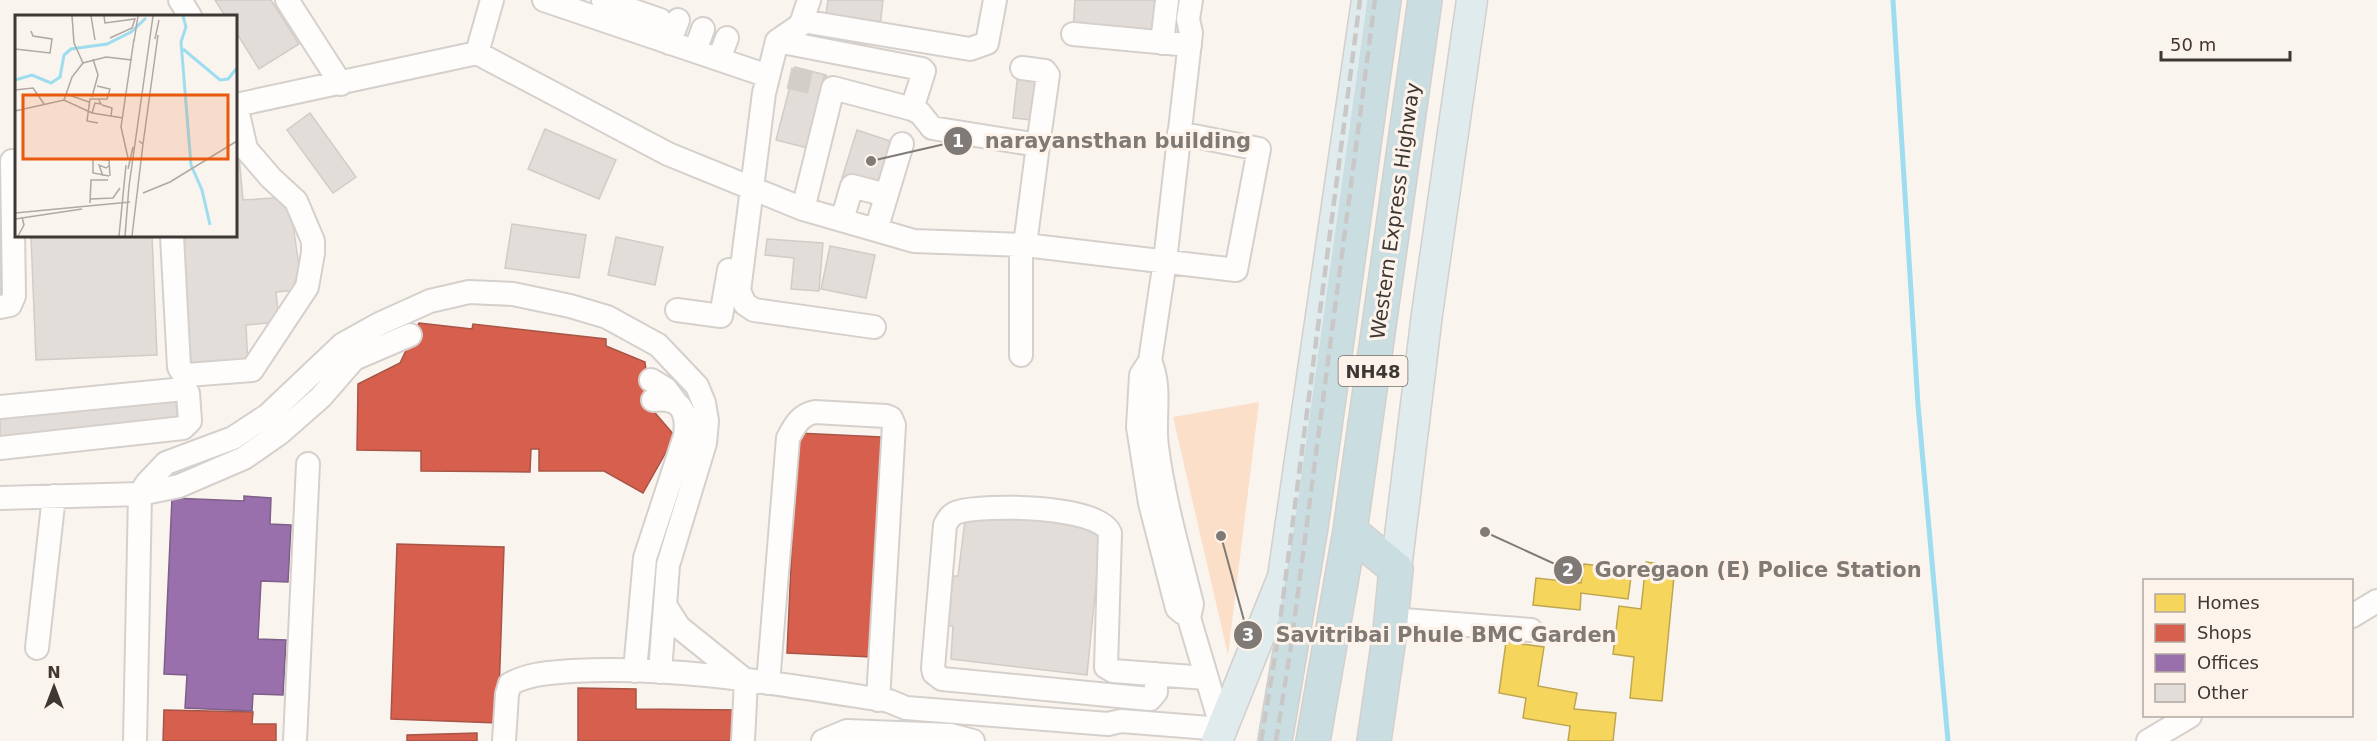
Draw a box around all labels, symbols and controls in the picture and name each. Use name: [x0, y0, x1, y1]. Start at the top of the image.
inset map: [15, 15, 237, 237]
scale bar: [2161, 24, 2290, 62]
text: 50 m: [2170, 34, 2216, 55]
street label: Western Express Highway: [1365, 81, 1425, 341]
callout: narayansthan building: [943, 121, 1264, 160]
text: narayansthan building: [985, 129, 1251, 153]
text: 1: [952, 130, 964, 151]
road number: NH48: [1338, 356, 1408, 386]
callout: Goregaon (E) Police Station: [1553, 550, 1934, 589]
text: Goregaon (E) Police Station: [1594, 558, 1922, 582]
text: 2: [1562, 559, 1574, 580]
legend: [2143, 579, 2353, 717]
text: Homes: [2197, 592, 2260, 613]
callout: Savitribai Phule BMC Garden: [1233, 615, 1628, 654]
text: Shops: [2197, 622, 2252, 643]
text: Savitribai Phule BMC Garden: [1275, 623, 1617, 647]
text: 3: [1242, 624, 1254, 645]
text: Offices: [2197, 652, 2259, 673]
north arrow: [24, 657, 84, 717]
text: N: [47, 663, 61, 682]
text: Other: [2197, 682, 2249, 703]

